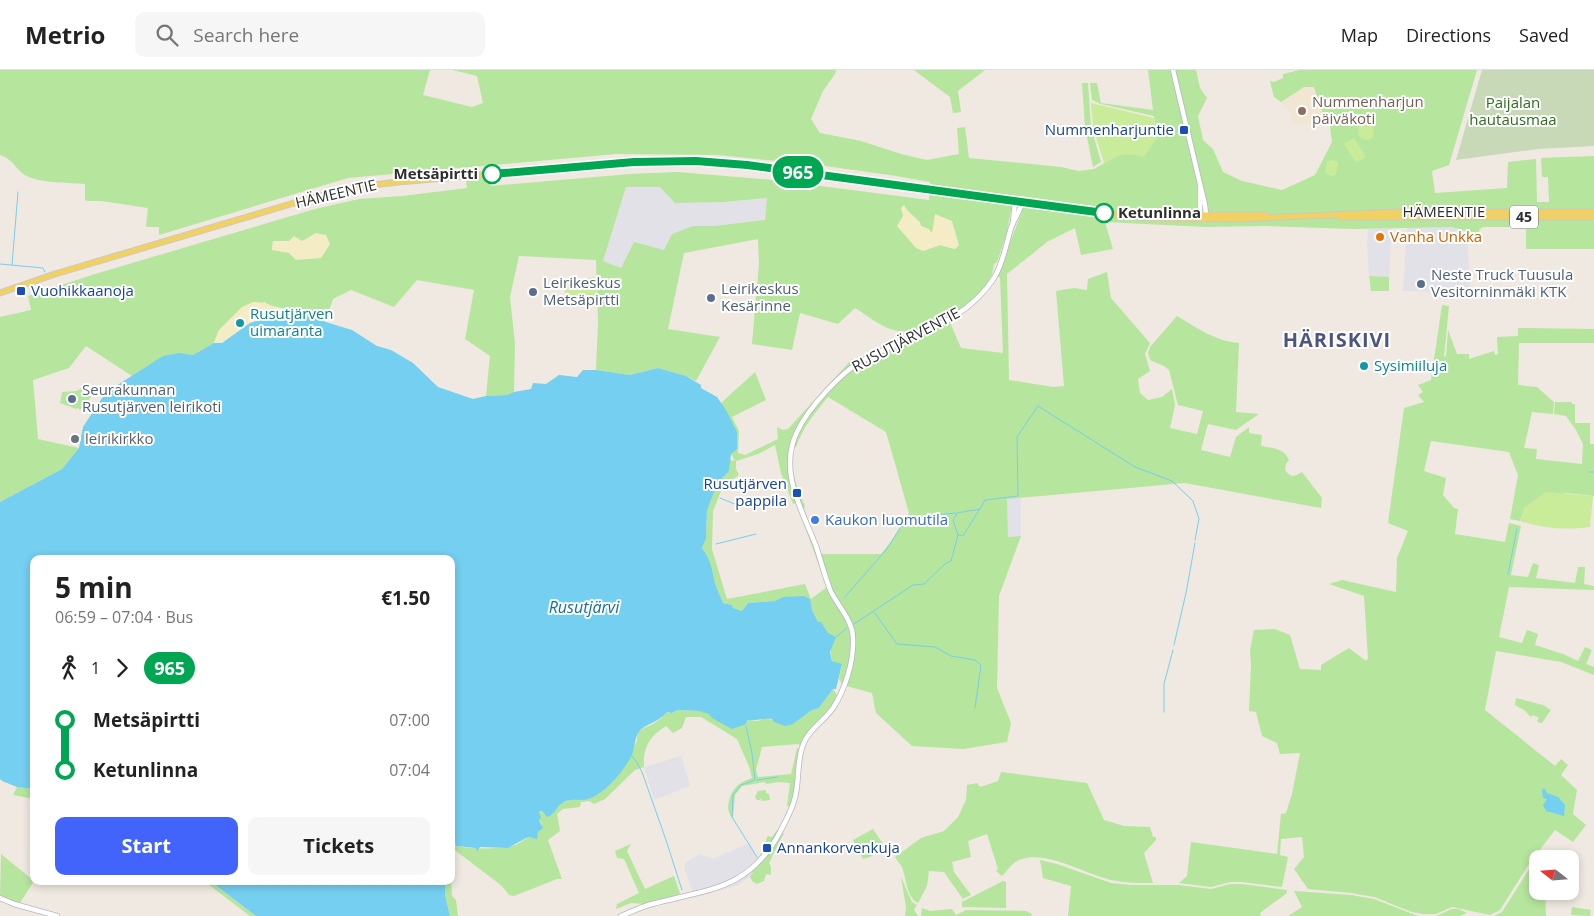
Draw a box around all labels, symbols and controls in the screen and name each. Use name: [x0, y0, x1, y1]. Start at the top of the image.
search box: [135, 12, 485, 57]
text: Metrio: [25, 18, 105, 51]
icon: search: [153, 21, 181, 49]
text: Search here: [193, 22, 299, 48]
text: Map: [1341, 23, 1378, 47]
text: Directions: [1406, 23, 1491, 47]
text: Saved: [1519, 23, 1569, 47]
place label: Nummenharjun päiväkoti: [1312, 91, 1424, 128]
park label: Paijalan hautausmaa: [1469, 92, 1557, 129]
marker: Nummenharjun päiväkoti: [1296, 105, 1308, 117]
place label: Nummenharjuntie: [1045, 119, 1174, 139]
marker: Nummenharjuntie: [1178, 124, 1190, 136]
line badge: 965: [769, 156, 827, 188]
text: 965: [783, 160, 813, 184]
place label: Metsäpirtti: [393, 163, 478, 183]
marker: Metsäpirtti: [482, 164, 502, 184]
street label: HÄMEENTIE: [293, 174, 378, 212]
street label: HÄMEENTIE: [1403, 201, 1485, 221]
place label: Ketunlinna: [1118, 202, 1201, 222]
marker: Ketunlinna: [1094, 203, 1114, 223]
road number: 45: [1510, 206, 1538, 228]
place label: Vanha Unkka: [1390, 226, 1482, 246]
marker: Vanha Unkka: [1374, 231, 1386, 243]
place label: Neste Truck Tuusula Vesitorninmäki KTK: [1431, 264, 1573, 301]
place label: Leirikeskus Metsäpirtti: [543, 272, 621, 309]
place label: Leirikeskus Kesärinne: [721, 278, 799, 315]
marker: Neste Truck Tuusula Vesitorninmäki KTK: [1415, 278, 1427, 290]
place label: Vuohikkaanoja: [31, 280, 134, 300]
marker: Vuohikkaanoja: [15, 285, 27, 297]
marker: Leirikeskus Metsäpirtti: [527, 286, 539, 298]
marker: Leirikeskus Kesärinne: [705, 292, 717, 304]
street label: RUSUTJÄRVENTIE: [848, 302, 963, 376]
place label: Rusutjärven uimaranta: [250, 303, 334, 340]
marker: Rusutjärven uimaranta: [234, 317, 246, 329]
district label: HÄRISKIVI: [1283, 326, 1391, 353]
place label: Sysimiiluja: [1374, 355, 1447, 375]
marker: Sysimiiluja: [1358, 360, 1370, 372]
place label: Seurakunnan Rusutjärven leirikoti: [82, 379, 221, 416]
marker: Seurakunnan Rusutjärven leirikoti: [66, 393, 78, 405]
place label: leirikirkko: [85, 428, 154, 448]
marker: leirikirkko: [69, 433, 81, 445]
place label: Rusutjärven pappila: [703, 473, 787, 510]
marker: Rusutjärven pappila: [791, 487, 803, 499]
place label: Kaukon luomutila: [825, 509, 948, 529]
marker: Kaukon luomutila: [809, 514, 821, 526]
text: 5 min: [55, 568, 133, 606]
text: €1.50: [381, 585, 430, 611]
water label: Rusutjärvi: [549, 596, 620, 618]
text: 06:59 – 07:04 · Bus: [55, 606, 193, 628]
icon: walk: [55, 654, 83, 682]
icon: forward: [108, 654, 136, 682]
text: 965: [154, 656, 185, 680]
text: 1: [91, 657, 100, 679]
text: Metsäpirtti: [93, 707, 200, 733]
text: 07:00: [389, 709, 430, 731]
text: Ketunlinna: [93, 757, 198, 783]
text: 07:04: [389, 759, 430, 781]
button: Start: [55, 817, 238, 875]
button: Tickets: [248, 817, 430, 875]
place label: Annankorvenkuja: [777, 837, 900, 857]
marker: Annankorvenkuja: [761, 842, 773, 854]
north arrow: [1529, 850, 1579, 900]
map controls: [1529, 850, 1579, 900]

